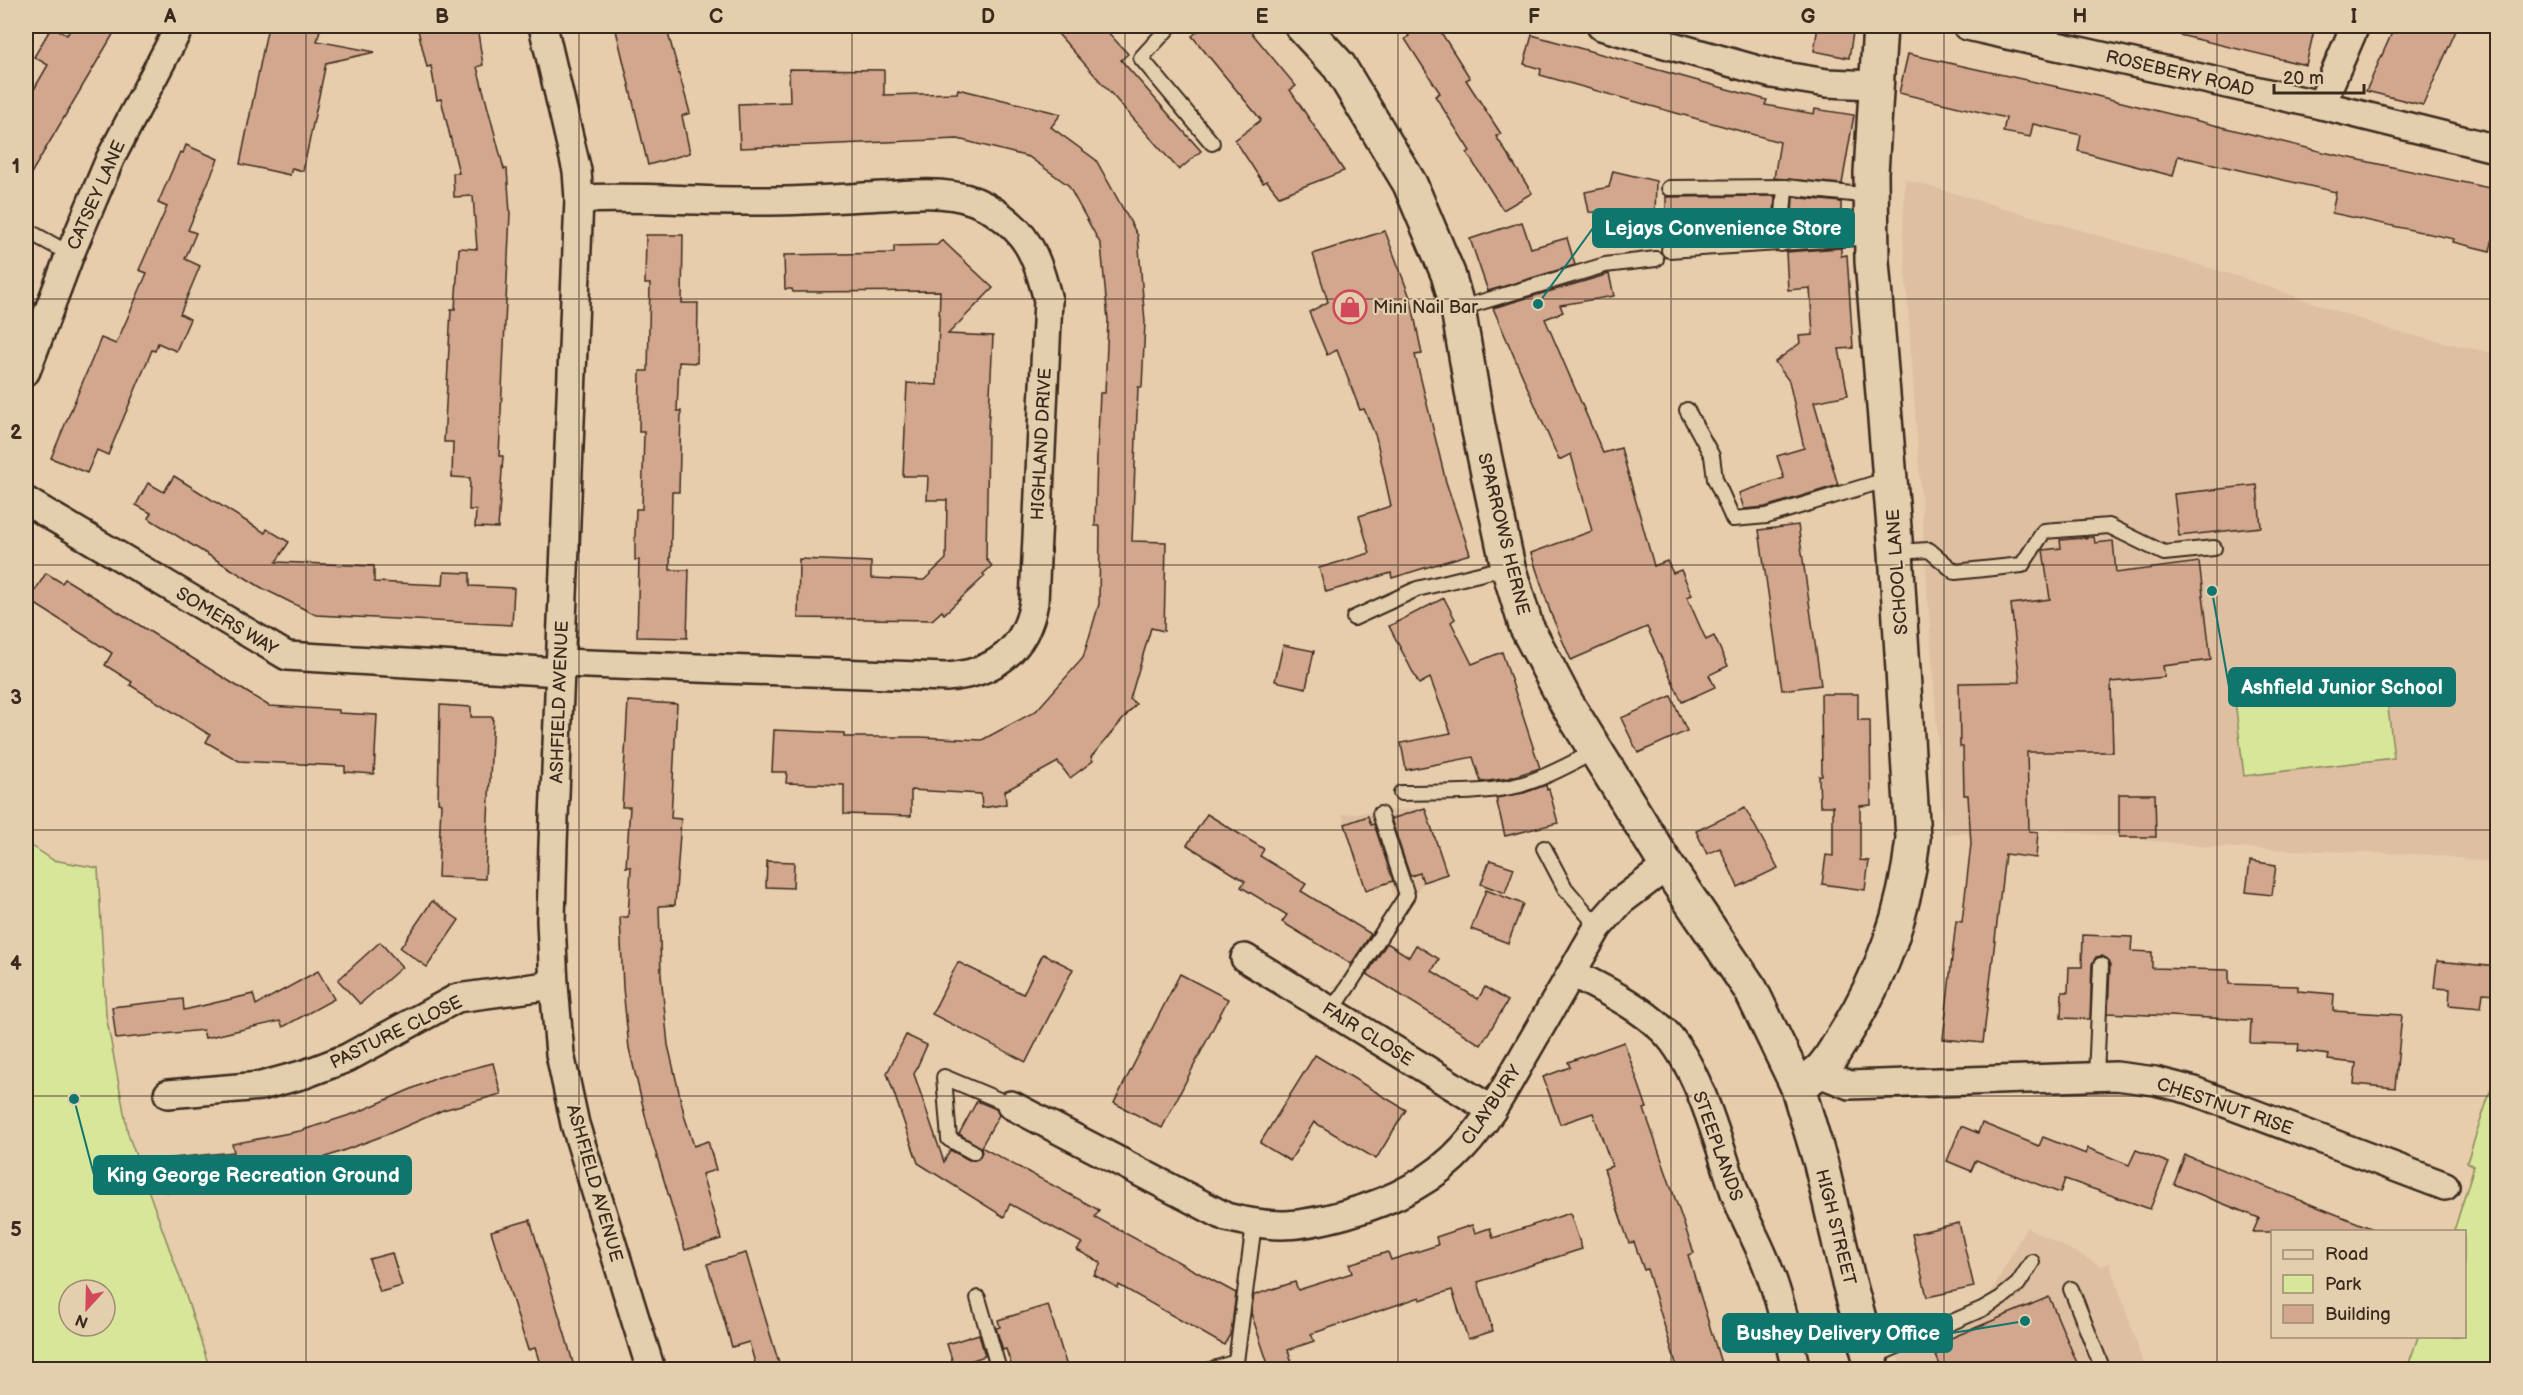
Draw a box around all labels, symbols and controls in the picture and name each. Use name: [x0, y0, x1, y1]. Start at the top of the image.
text: A: [163, 5, 177, 29]
text: B: [435, 5, 449, 29]
text: C: [709, 5, 723, 29]
text: D: [981, 5, 995, 29]
text: E: [1256, 5, 1269, 29]
text: F: [1528, 5, 1540, 29]
text: G: [1801, 5, 1816, 29]
text: H: [2073, 5, 2087, 29]
text: I: [2351, 5, 2357, 29]
street label: ROSEBERY ROAD: [2104, 46, 2256, 101]
scale bar: [2274, 57, 2364, 95]
text: 20 m: [2283, 68, 2324, 89]
street label: CATSEY LANE: [63, 137, 130, 253]
text: 1: [12, 155, 20, 179]
callout: Lejays Convenience Store: [1593, 209, 1854, 247]
text: Lejays Convenience Store: [1605, 217, 1841, 241]
shop icon: Mini Nail Bar: [1332, 289, 1368, 325]
place label: Mini Nail Bar: [1373, 297, 1478, 318]
street label: HIGHLAND DRIVE: [1027, 367, 1056, 521]
text: 2: [10, 421, 22, 445]
street label: SPARROWS HERNE: [1473, 451, 1534, 617]
street label: SCHOOL LANE: [1883, 508, 1912, 636]
street label: SOMERS WAY: [172, 583, 282, 660]
street label: ASHFIELD AVENUE: [546, 620, 573, 784]
callout: Ashfield Junior School: [2229, 668, 2455, 706]
text: Ashfield Junior School: [2240, 676, 2443, 700]
text: 3: [10, 686, 22, 710]
text: 4: [10, 952, 22, 976]
street label: PASTURE CLOSE: [327, 991, 466, 1074]
street label: FAIR CLOSE: [1318, 998, 1417, 1071]
street label: CLAYBURY: [1457, 1061, 1526, 1149]
street label: CHESTNUT RISE: [2154, 1073, 2296, 1140]
street label: STEEPLANDS: [1688, 1088, 1747, 1204]
street label: ASHFIELD AVENUE: [562, 1102, 627, 1264]
callout: King George Recreation Ground: [94, 1156, 411, 1194]
text: King George Recreation Ground: [106, 1164, 400, 1188]
street label: HIGH STREET: [1811, 1167, 1860, 1287]
text: 5: [10, 1218, 22, 1242]
legend: [2271, 1230, 2466, 1338]
text: Road: [2325, 1244, 2369, 1265]
text: Park: [2325, 1274, 2361, 1295]
north arrow: [57, 1278, 117, 1338]
text: Building: [2325, 1304, 2391, 1325]
text: N: [73, 1309, 91, 1332]
callout: Bushey Delivery Office: [1723, 1314, 1952, 1352]
text: Bushey Delivery Office: [1736, 1322, 1940, 1346]

